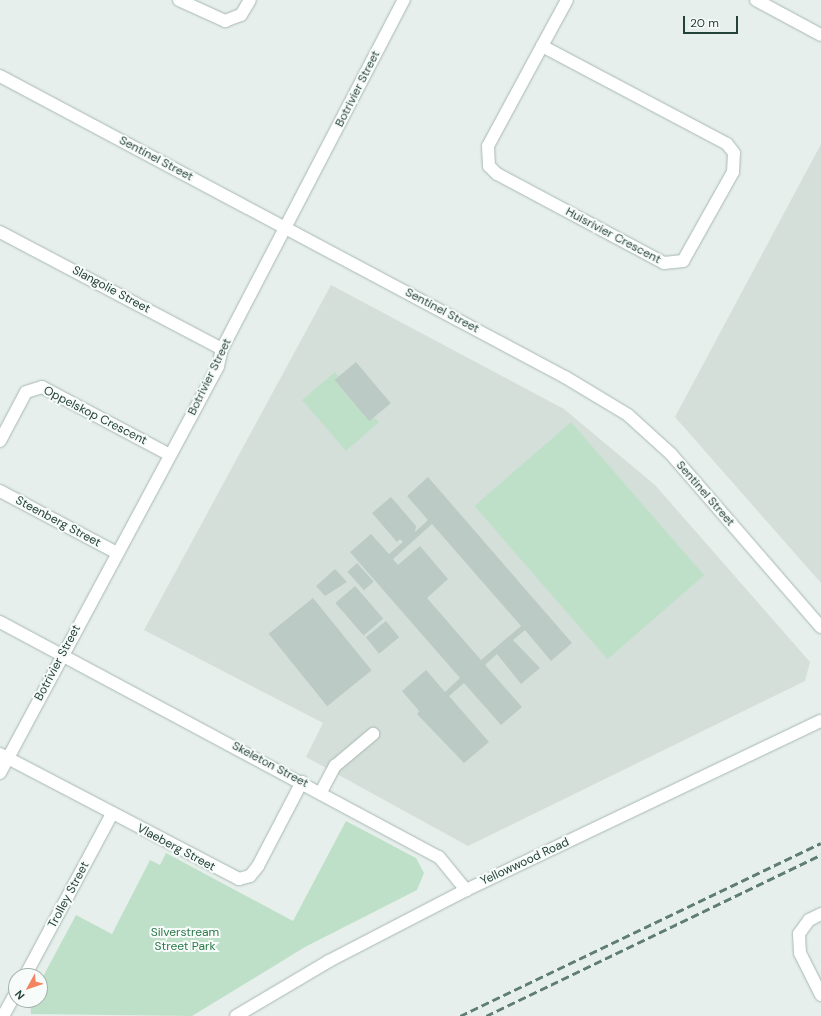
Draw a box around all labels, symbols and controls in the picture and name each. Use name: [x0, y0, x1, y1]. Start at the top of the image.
scale bar: [685, 8, 740, 34]
text: 20 m: [690, 15, 719, 31]
street label: Botrivier Street: [333, 48, 383, 130]
street label: Sentinel Street: [116, 133, 196, 185]
street label: Huisrivier Crescent: [563, 205, 663, 267]
street label: Slangolie Street: [70, 263, 152, 317]
street label: Sentinel Street: [402, 285, 482, 337]
street label: Botrivier Street: [185, 336, 235, 418]
street label: Oppelskop Crescent: [41, 384, 149, 448]
street label: Sentinel Street: [673, 458, 737, 530]
street label: Steenberg Street: [13, 493, 103, 551]
street label: Botrivier Street: [32, 623, 84, 703]
street label: Skeleton Street: [229, 739, 311, 791]
street label: Vlaeberg Street: [134, 821, 218, 875]
street label: Yellowwood Road: [478, 835, 572, 889]
street label: Trolley Street: [45, 859, 93, 931]
park label: Silverstream Street Park: [151, 926, 219, 954]
north arrow: [8, 968, 48, 1008]
text: N: [12, 987, 28, 1003]

